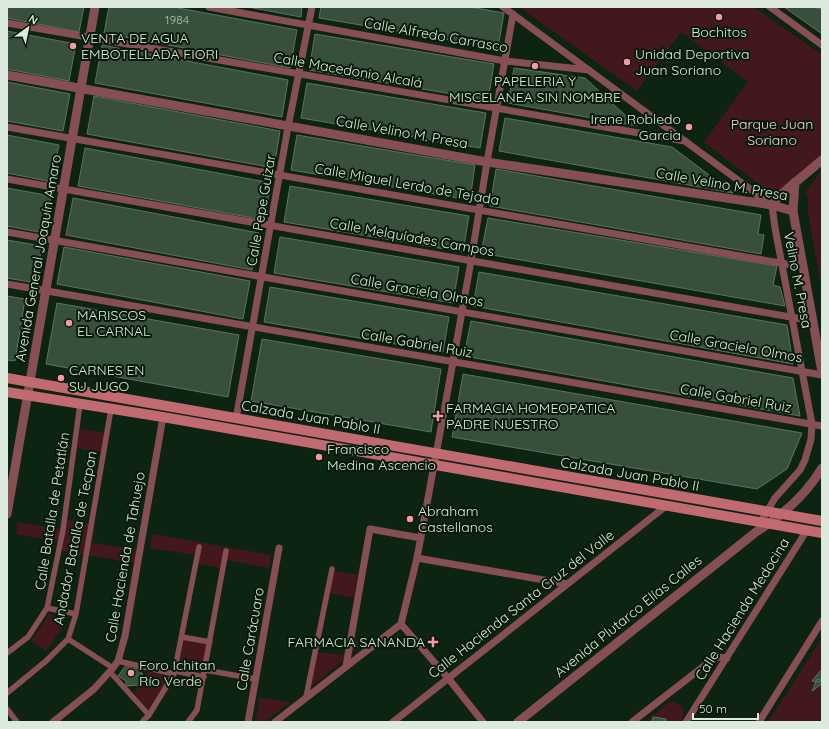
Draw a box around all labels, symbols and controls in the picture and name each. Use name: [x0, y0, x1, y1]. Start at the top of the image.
north arrow: [8, 8, 48, 48]
text: N: [26, 12, 41, 28]
house number: 1984: [165, 12, 189, 27]
marker: Bochitos: [714, 12, 724, 22]
street label: Calle Alfredo Carrasco: [363, 13, 509, 57]
place label: Bochitos: [691, 23, 747, 41]
place label: VENTA DE AGUA EMBOTELLADA FIORI: [81, 29, 218, 63]
marker: VENTA DE AGUA EMBOTELLADA FIORI: [68, 41, 78, 51]
place label: Unidad Deportiva Juan Soriano: [635, 45, 749, 79]
street label: Calle Macedonio Alcalá: [272, 48, 424, 92]
marker: Unidad Deportiva Juan Soriano: [622, 57, 632, 67]
marker: PAPELERIA Y MISCELANEA SIN NOMBRE: [530, 61, 540, 71]
place label: PAPELERIA Y MISCELANEA SIN NOMBRE: [449, 72, 621, 106]
place label: Irene Robledo Garcia: [591, 110, 681, 144]
street label: Calle Velino M. Presa: [335, 112, 469, 152]
park label: Parque Juan Soriano: [731, 115, 813, 149]
marker: Irene Robledo Garcia: [684, 122, 694, 132]
street label: Calle Pepe Guízar: [242, 152, 280, 267]
street label: Avenida General Joaquín Amaro: [11, 153, 65, 363]
street label: Calle Miguel Lerdo de Tejada: [313, 159, 501, 209]
street label: Calle Velino M. Presa: [655, 164, 789, 204]
street label: Calle Melquíades Campos: [328, 214, 496, 260]
street label: Velino M. Presa: [780, 230, 816, 330]
street label: Calle Graciela Olmos: [349, 269, 485, 311]
place label: MARISCOS EL CARNAL: [77, 306, 151, 340]
marker: MARISCOS EL CARNAL: [64, 318, 74, 328]
street label: Calle Gabriel Ruiz: [360, 324, 474, 362]
street label: Calle Graciela Olmos: [668, 325, 804, 367]
place label: CARNES EN SU JUGO: [69, 361, 145, 395]
marker: CARNES EN SU JUGO: [56, 373, 66, 383]
street label: Calle Gabriel Ruiz: [679, 379, 793, 417]
street label: Calzada Juan Pablo II: [240, 396, 382, 438]
place label: FARMACIA HOMEOPATICA PADRE NUESTRO: [446, 399, 615, 433]
marker: FARMACIA HOMEOPATICA PADRE NUESTRO: [433, 411, 443, 421]
street label: Calle Batalla de Petatlán: [31, 431, 73, 591]
place label: Francisco Medina Ascencio: [327, 440, 436, 474]
street label: Andador Batalla de Tecpan: [49, 449, 101, 627]
marker: Francisco Medina Ascencio: [314, 452, 324, 462]
street label: Calzada Juan Pablo II: [559, 453, 701, 495]
street label: Calle Hacienda de Tahuejo: [101, 470, 149, 644]
place label: Abraham Castellanos: [418, 502, 493, 536]
marker: Abraham Castellanos: [405, 514, 415, 524]
street label: Calle Hacienda Santa Cruz del Valle: [424, 526, 618, 682]
street label: Calle Hacienda Medocina: [691, 534, 793, 684]
street label: Avenida Plutarco Elías Calles: [551, 551, 705, 681]
street label: Calle Carácuaro: [232, 586, 268, 692]
place label: FARMACIA SANANDA: [288, 633, 425, 651]
marker: FARMACIA SANANDA: [428, 637, 438, 647]
place label: Foro Ichitan Río Verde: [139, 656, 216, 690]
marker: Foro Ichitan Río Verde: [126, 668, 136, 678]
scale bar: [693, 695, 758, 721]
text: 50 m: [699, 701, 727, 716]

